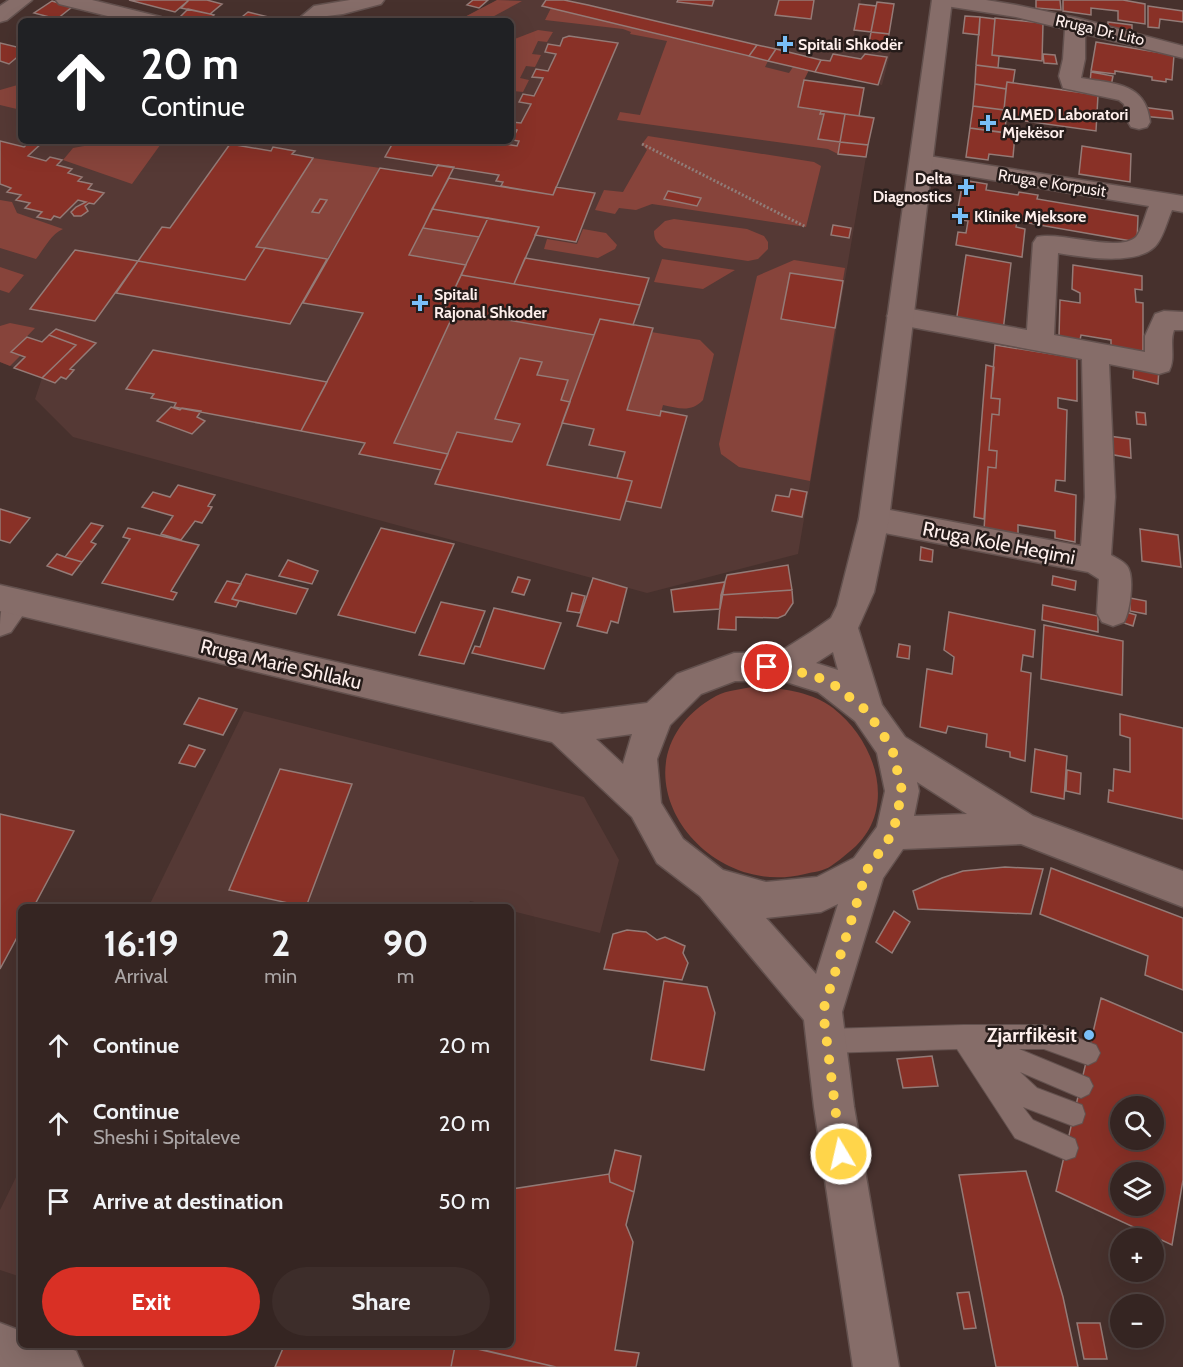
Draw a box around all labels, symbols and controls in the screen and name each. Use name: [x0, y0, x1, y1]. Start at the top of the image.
street label: Rruga Dr. Lito: [1054, 11, 1147, 50]
marker: Spitali Shkodër: [776, 35, 794, 53]
place label: Spitali Shkodër: [798, 35, 903, 54]
text: 20 m: [141, 38, 239, 90]
icon: ahead: [42, 42, 120, 120]
text: Continue: [141, 90, 245, 123]
place label: ALMED Laboratori Mjekësor: [1002, 105, 1128, 142]
marker: ALMED Laboratori Mjekësor: [979, 114, 997, 132]
street label: Rruga e Korpusit: [997, 165, 1108, 201]
place label: Delta Diagnostics: [873, 169, 952, 206]
marker: Delta Diagnostics: [957, 178, 975, 196]
marker: Klinike Mjeksore: [951, 207, 969, 225]
place label: Klinike Mjeksore: [974, 207, 1086, 226]
place label: Spitali Rajonal Shkoder: [434, 285, 547, 322]
marker: Spitali Rajonal Shkoder: [411, 294, 429, 312]
street label: Rruga Kole Heqimi: [921, 516, 1077, 570]
street label: Rruga Marie Shllaku: [198, 634, 364, 694]
pin: [741, 641, 792, 692]
icon: arrive: [750, 650, 783, 683]
text: 16:19: [104, 921, 179, 965]
text: 2: [271, 921, 290, 965]
text: 90: [383, 921, 428, 965]
text: Arrival: [114, 964, 168, 988]
text: min: [264, 964, 297, 988]
text: m: [397, 964, 414, 988]
place label: Zjarrfikësit: [987, 1023, 1077, 1047]
marker: Zjarrfikësit: [1082, 1028, 1096, 1042]
icon: ahead: [42, 1029, 75, 1062]
text: Continue: [93, 1032, 179, 1059]
text: 20 m: [439, 1032, 490, 1059]
map controls: [1110, 1096, 1164, 1348]
button: search: [1110, 1096, 1164, 1150]
text: Continue: [93, 1098, 179, 1125]
icon: ahead: [42, 1107, 75, 1140]
text: 20 m: [439, 1110, 490, 1137]
position arrow: [809, 1122, 873, 1186]
text: Sheshi i Spitaleve: [93, 1125, 240, 1149]
button: layers: [1110, 1162, 1164, 1216]
icon: arrive: [42, 1185, 75, 1218]
text: Arrive at destination: [93, 1188, 283, 1215]
text: 50 m: [438, 1188, 490, 1215]
button: +: [1110, 1228, 1164, 1282]
button: Exit: [42, 1267, 260, 1336]
button: Share: [272, 1267, 490, 1336]
button: −: [1110, 1294, 1164, 1348]

